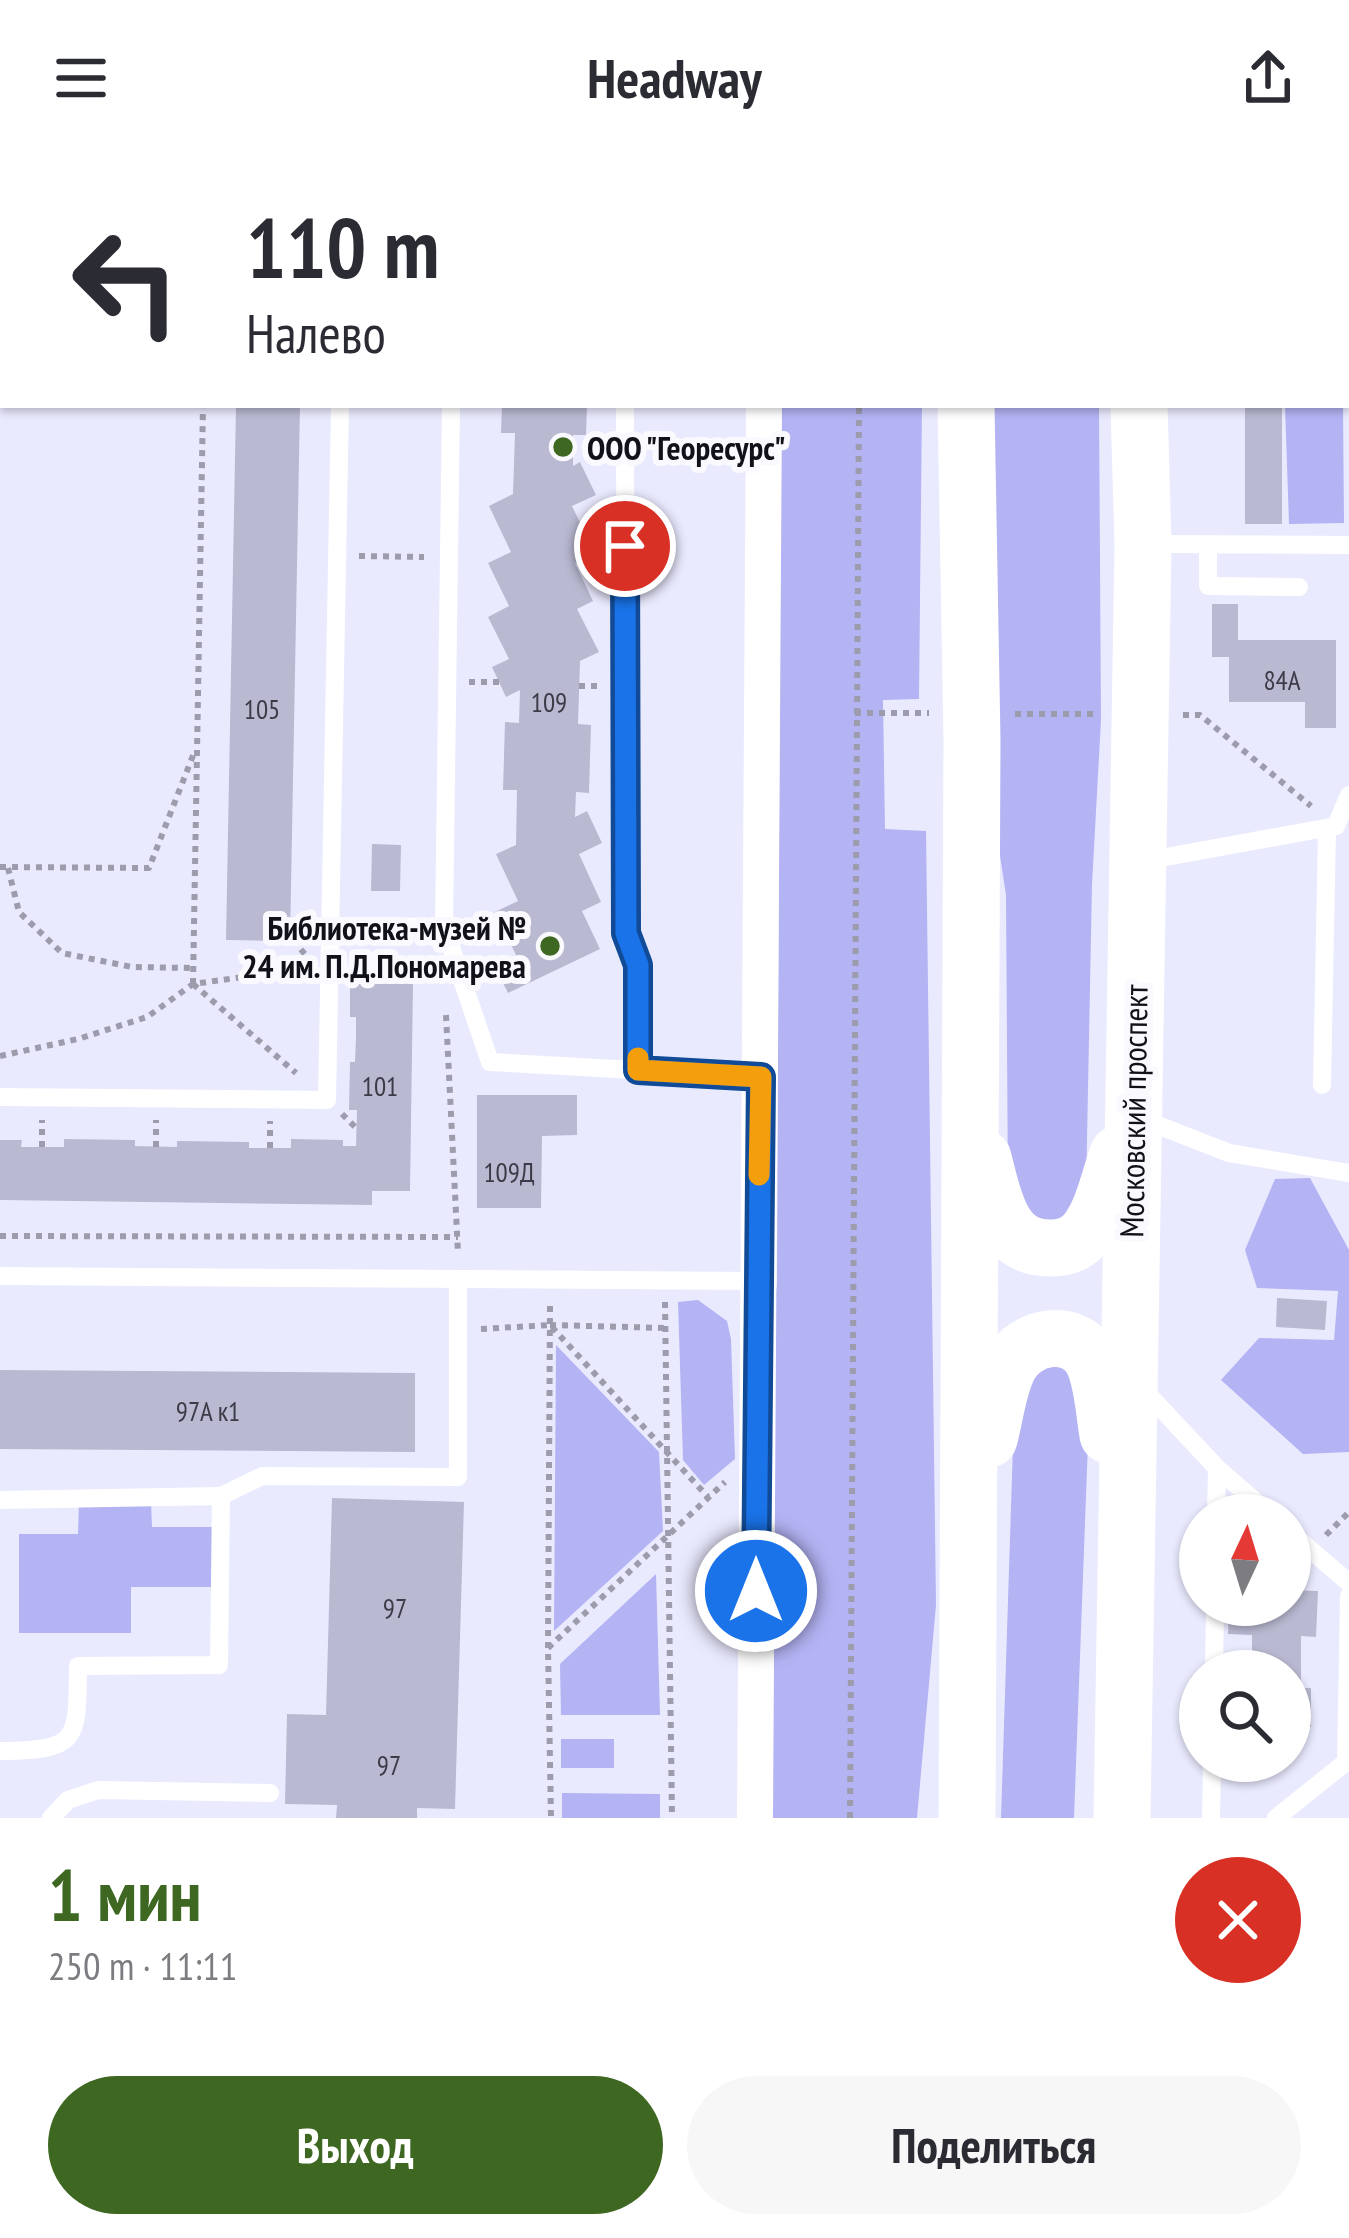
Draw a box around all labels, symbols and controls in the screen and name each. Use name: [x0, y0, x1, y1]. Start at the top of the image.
text: Headway: [587, 43, 762, 113]
icon: menu: [48, 45, 114, 111]
icon: share: [1235, 45, 1301, 111]
text: 110 m: [246, 192, 439, 301]
icon: left: [48, 204, 204, 360]
text: Налево: [246, 298, 386, 368]
place label: ООО "Георесурс": [587, 426, 786, 469]
marker: ООО "Георесурс": [550, 434, 576, 460]
pin: [574, 495, 676, 597]
icon: arrive: [592, 513, 658, 579]
house number: 84А: [1263, 663, 1301, 697]
house number: 109: [531, 685, 567, 719]
house number: 105: [244, 692, 280, 726]
place label: Библиотека-музей № 24 им. П.Д.Пономарева: [242, 906, 526, 987]
marker: Библиотека-музей № 24 им. П.Д.Пономарева: [537, 933, 563, 959]
street label: Московский проспект: [1109, 984, 1157, 1238]
house number: 101: [362, 1069, 398, 1103]
house number: 109Д: [483, 1155, 535, 1189]
house number: 97А к1: [176, 1394, 240, 1428]
north arrow: [1179, 1494, 1311, 1626]
map controls: [1179, 1494, 1311, 1782]
position arrow: [693, 1528, 819, 1654]
house number: 97: [383, 1591, 407, 1625]
button: search: [1179, 1650, 1311, 1782]
house number: 97: [377, 1748, 401, 1782]
text: 1 мин: [48, 1848, 202, 1941]
button: close: [1175, 1857, 1301, 1983]
text: 250 m · 11:11: [48, 1940, 237, 1991]
button: Выход: [48, 2076, 663, 2214]
button: Поделиться: [687, 2076, 1301, 2214]

